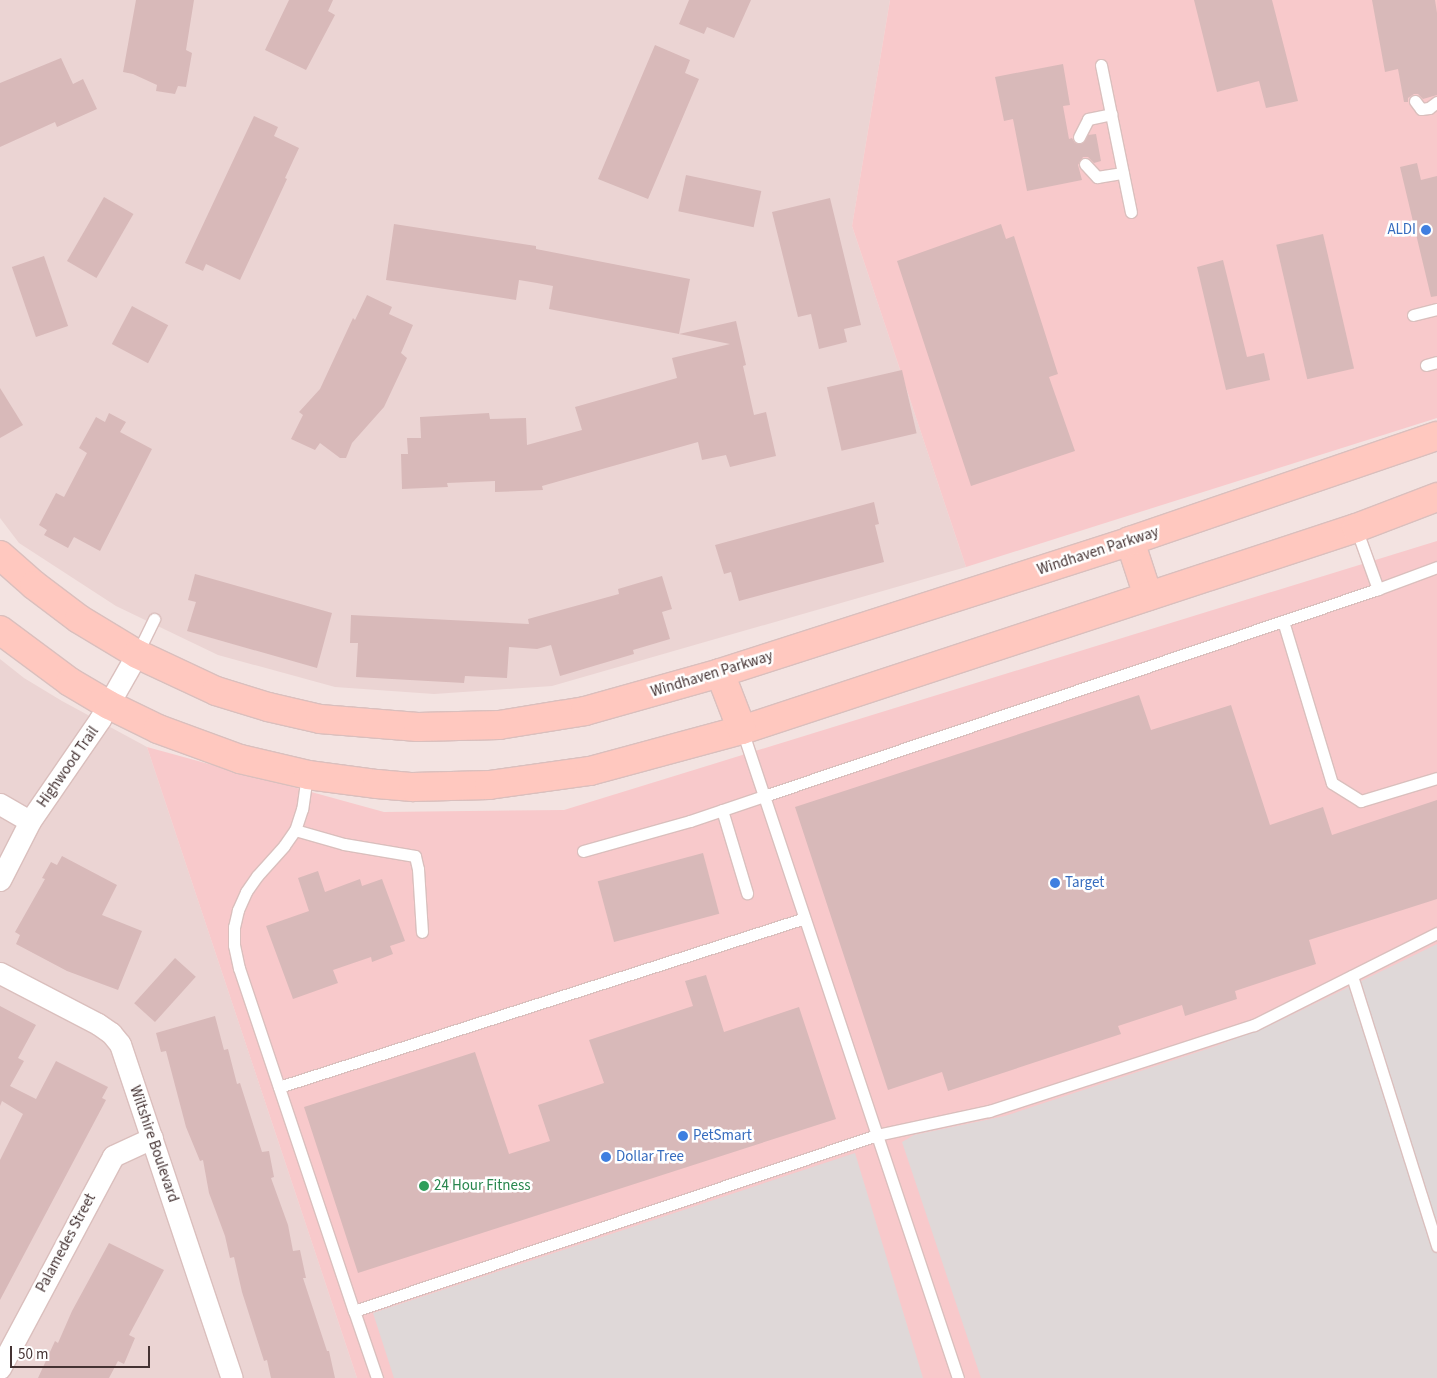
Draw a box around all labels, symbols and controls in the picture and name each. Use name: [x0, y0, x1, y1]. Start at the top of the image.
place label: ALDI: [1387, 221, 1416, 239]
marker: ALDI: [1420, 224, 1432, 236]
street label: Windhaven Parkway: [1035, 523, 1161, 579]
street label: Windhaven Parkway: [649, 647, 775, 701]
street label: Highwood Trail: [33, 723, 103, 811]
place label: Target: [1065, 874, 1104, 892]
marker: Target: [1049, 877, 1061, 889]
street label: Wiltshire Boulevard: [126, 1083, 182, 1205]
place label: PetSmart: [693, 1127, 752, 1145]
marker: PetSmart: [677, 1130, 689, 1142]
place label: Dollar Tree: [616, 1148, 684, 1166]
marker: Dollar Tree: [600, 1151, 612, 1163]
place label: 24 Hour Fitness: [434, 1177, 531, 1195]
marker: 24 Hour Fitness: [418, 1180, 430, 1192]
street label: Palamedes Street: [32, 1191, 100, 1295]
scale bar: [12, 1336, 152, 1368]
text: 50 m: [18, 1344, 48, 1365]

